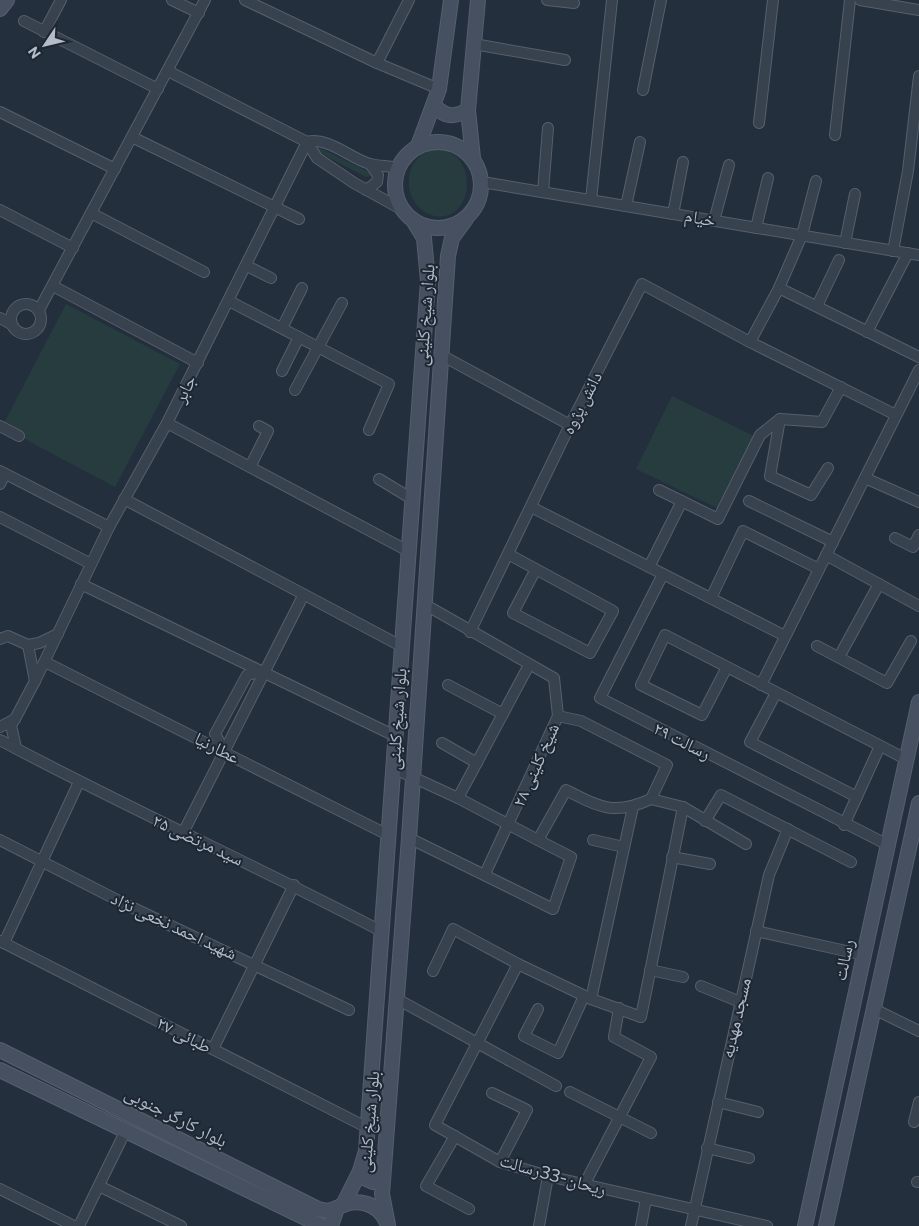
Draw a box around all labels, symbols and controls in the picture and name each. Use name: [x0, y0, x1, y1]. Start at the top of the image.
north arrow: [20, 20, 70, 70]
text: N: [24, 44, 44, 62]
street label: خیام: [683, 203, 717, 233]
street label: بلوار شیخ کلینی: [409, 263, 441, 367]
street label: دانش پژوه: [556, 367, 607, 438]
street label: جابر: [167, 371, 201, 407]
street label: بلوار شیخ کلینی: [381, 667, 413, 771]
street label: رسالت ۲۹: [650, 716, 715, 764]
street label: شیخ کلینی ۲۸: [507, 719, 565, 811]
street label: عطارنیا: [191, 726, 244, 768]
street label: ۲۵ سید مرتضی: [149, 808, 247, 871]
street label: شهید احمد نخعی نژاد: [108, 886, 241, 965]
street label: رسالت: [828, 937, 858, 983]
street label: مسجد مهدیه: [715, 975, 755, 1060]
street label: طبائی ۲۷: [153, 1011, 216, 1058]
street label: بلوار شیخ کلینی: [353, 1070, 385, 1174]
street label: بلوار کارگر جنوبی: [121, 1081, 231, 1152]
street label: ریحان-33رسالت: [497, 1148, 609, 1201]

